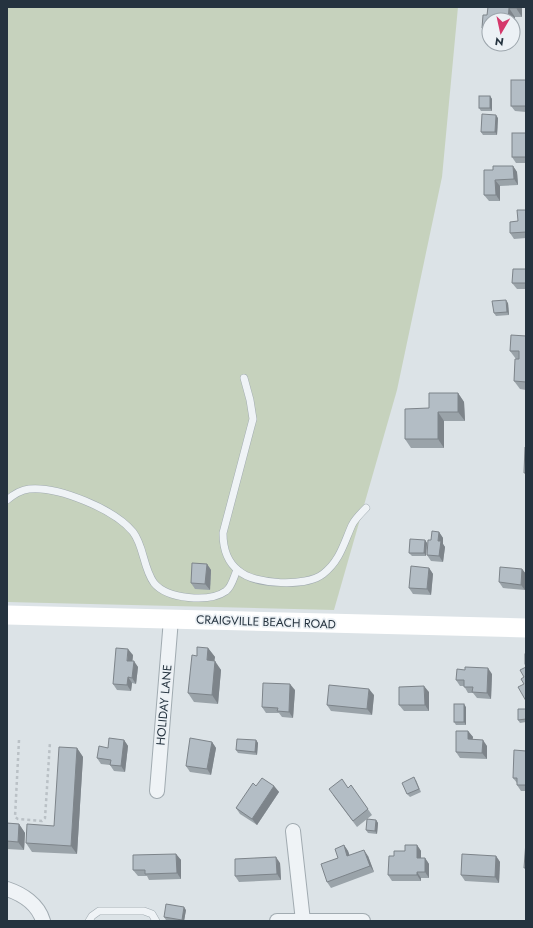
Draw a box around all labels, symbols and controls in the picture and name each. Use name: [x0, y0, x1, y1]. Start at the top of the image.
north arrow: [481, 12, 521, 52]
text: N: [494, 33, 505, 50]
street label: CRAIGVILLE BEACH ROAD: [196, 611, 336, 633]
street label: HOLIDAY LANE: [151, 664, 177, 746]

